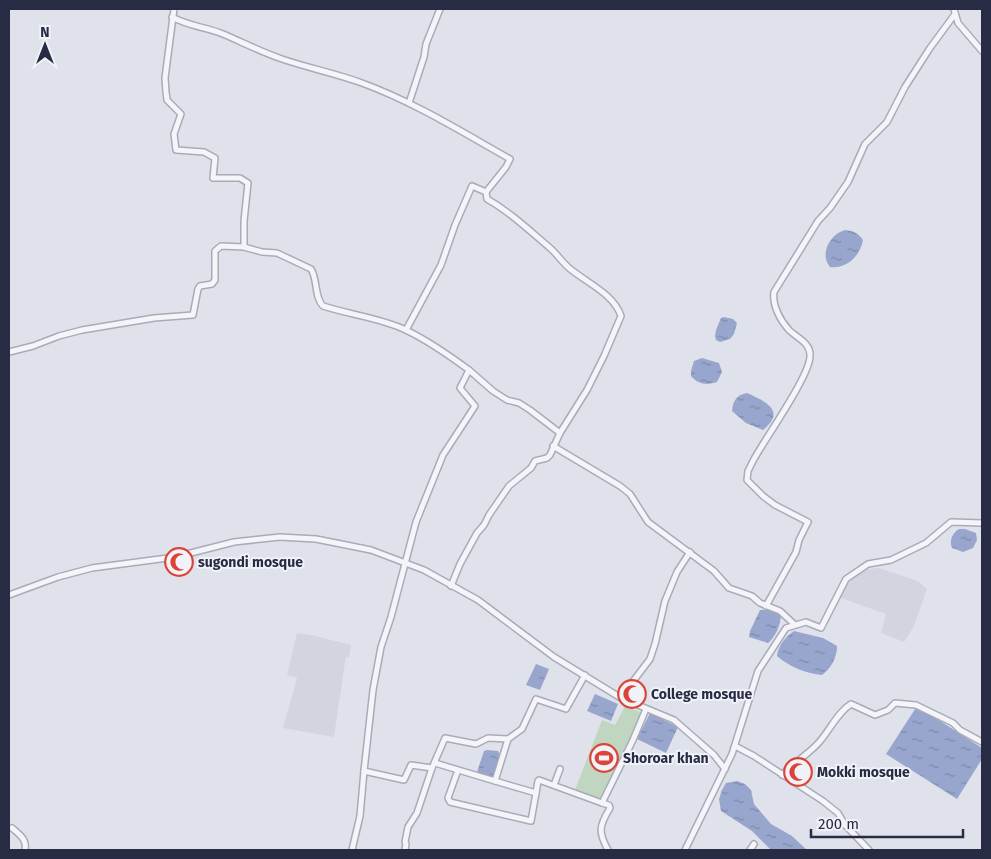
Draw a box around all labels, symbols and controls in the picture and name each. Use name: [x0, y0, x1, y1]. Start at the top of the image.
north arrow: [20, 20, 70, 70]
text: N: [40, 24, 50, 41]
mosque icon: sugondi mosque: [164, 547, 194, 577]
place label: sugondi mosque: [198, 554, 303, 571]
mosque icon: College mosque: [617, 679, 647, 709]
place label: College mosque: [651, 686, 753, 703]
sports icon: Shoroar khan: [589, 743, 619, 773]
place label: Shoroar khan: [623, 750, 709, 767]
mosque icon: Mokki mosque: [783, 757, 813, 787]
place label: Mokki mosque: [817, 764, 910, 781]
scale bar: [811, 806, 964, 838]
text: 200 m: [818, 815, 859, 833]

